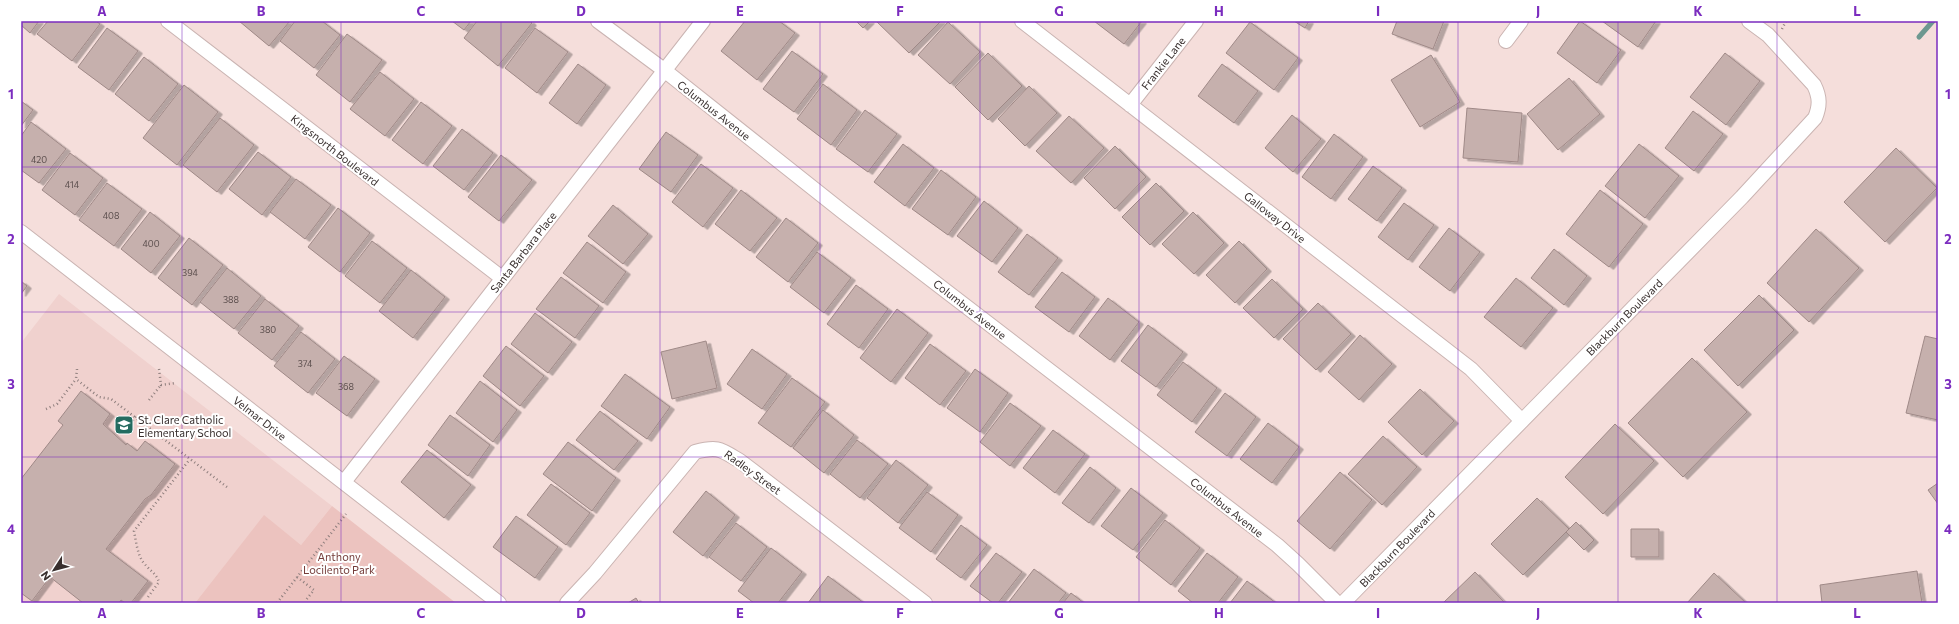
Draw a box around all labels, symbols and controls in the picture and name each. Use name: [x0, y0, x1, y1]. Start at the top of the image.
text: A: [97, 3, 107, 19]
text: B: [257, 3, 266, 19]
text: C: [417, 3, 426, 19]
text: D: [576, 3, 586, 19]
text: E: [736, 3, 744, 19]
text: F: [896, 3, 904, 19]
text: G: [1054, 3, 1064, 19]
text: H: [1214, 3, 1224, 19]
text: I: [1376, 3, 1380, 19]
text: J: [1536, 3, 1540, 19]
text: K: [1693, 3, 1703, 19]
text: L: [1853, 3, 1861, 19]
street label: Frankie Lane: [1138, 34, 1188, 92]
street label: Columbus Avenue: [675, 77, 753, 143]
text: 1: [8, 86, 14, 102]
text: 1: [1945, 86, 1951, 102]
street label: Kingsnorth Boulevard: [289, 112, 381, 188]
house number: 420: [31, 154, 47, 165]
house number: 414: [65, 179, 80, 190]
street label: Galloway Drive: [1242, 189, 1308, 245]
street label: Santa Barbara Place: [487, 209, 559, 295]
house number: 408: [103, 210, 119, 221]
text: 2: [7, 231, 15, 247]
text: 2: [1944, 231, 1952, 247]
house number: 400: [142, 238, 160, 249]
house number: 394: [182, 267, 199, 278]
street label: Columbus Avenue: [931, 276, 1009, 342]
street label: Blackburn Boulevard: [1583, 276, 1665, 358]
house number: 388: [223, 294, 239, 305]
house number: 380: [260, 324, 276, 335]
house number: 374: [298, 358, 313, 369]
text: 3: [7, 376, 15, 392]
text: 3: [1944, 376, 1952, 392]
house number: 368: [338, 381, 354, 392]
street label: Velmar Drive: [231, 393, 289, 443]
place label: St. Clare Catholic Elementary School: [138, 413, 231, 439]
school or university icon: St. Clare Catholic Elementary School: [113, 414, 135, 436]
street label: Radley Street: [722, 447, 784, 497]
street label: Columbus Avenue: [1188, 474, 1266, 540]
street label: Blackburn Boulevard: [1357, 507, 1437, 589]
text: 4: [7, 521, 15, 537]
text: 4: [1944, 521, 1952, 537]
north arrow: [34, 550, 74, 590]
park label: Anthony Locilento Park: [303, 550, 375, 576]
text: N: [38, 569, 53, 583]
text: A: [97, 605, 107, 621]
text: B: [257, 605, 266, 621]
text: C: [417, 605, 426, 621]
text: D: [576, 605, 586, 621]
text: E: [736, 605, 744, 621]
text: F: [896, 605, 904, 621]
text: G: [1054, 605, 1064, 621]
text: H: [1214, 605, 1224, 621]
text: I: [1376, 605, 1380, 621]
text: J: [1536, 605, 1540, 621]
text: K: [1693, 605, 1703, 621]
text: L: [1853, 605, 1861, 621]

